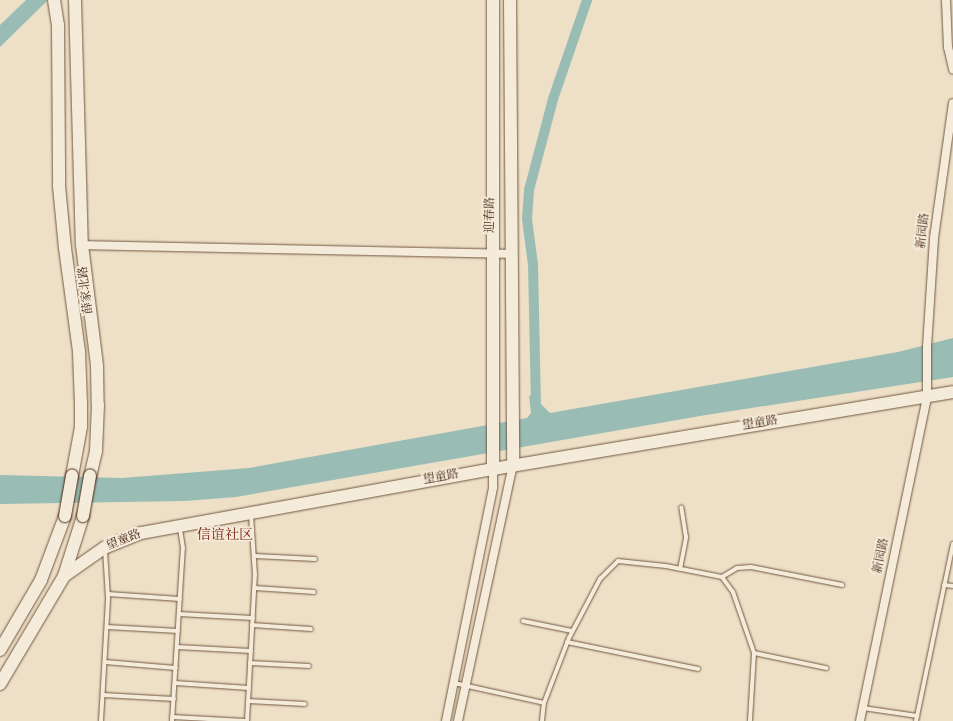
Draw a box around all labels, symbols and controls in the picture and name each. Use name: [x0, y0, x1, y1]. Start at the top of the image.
street label: 迎春路: [483, 197, 499, 233]
street label: 新园路: [915, 212, 933, 250]
street label: 薛家北路: [77, 265, 97, 315]
street label: 望童路: [741, 414, 779, 434]
street label: 望童路: [422, 468, 460, 488]
street label: 望童路: [105, 528, 143, 554]
district label: 信谊社区: [197, 528, 253, 544]
street label: 新园路: [871, 537, 893, 575]

